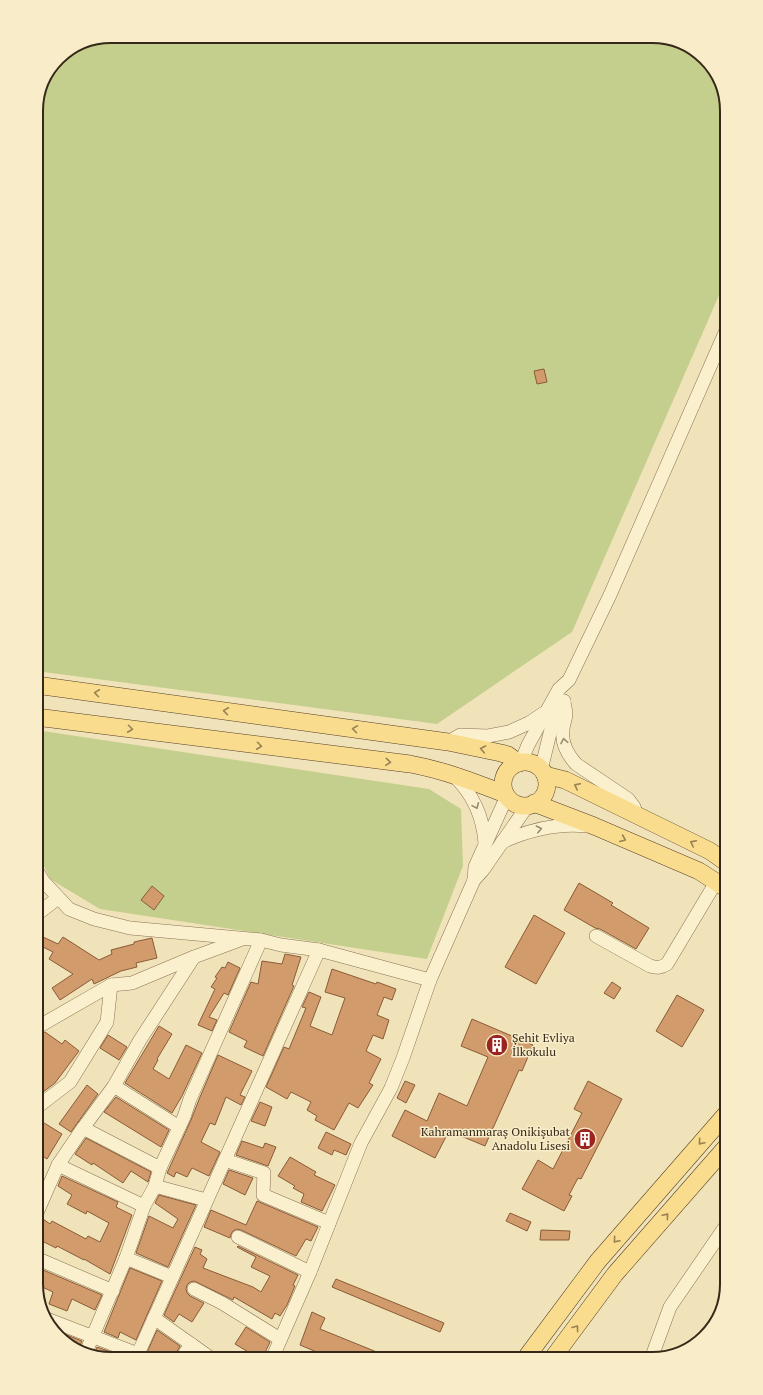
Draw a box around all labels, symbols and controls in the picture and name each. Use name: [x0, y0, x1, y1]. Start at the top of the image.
one-way arrow: [94, 689, 100, 698]
one-way arrow: [223, 707, 229, 716]
one-way arrow: [127, 724, 133, 733]
one-way arrow: [352, 725, 358, 734]
one-way arrow: [560, 738, 568, 744]
one-way arrow: [256, 741, 262, 750]
one-way arrow: [480, 746, 486, 754]
one-way arrow: [385, 757, 391, 766]
one-way arrow: [574, 783, 581, 791]
one-way arrow: [471, 801, 479, 809]
one-way arrow: [536, 826, 542, 834]
one-way arrow: [619, 834, 626, 842]
one-way arrow: [690, 840, 698, 848]
place label: Şehit Evliya İlkokulu: [512, 1030, 575, 1059]
building icon: Şehit Evliya İlkokulu: [484, 1032, 510, 1058]
place label: Kahramanmaraş Onikişubat Anadolu Lisesi: [421, 1124, 571, 1153]
building icon: Kahramanmaraş Onikişubat Anadolu Lisesi: [572, 1126, 598, 1152]
one-way arrow: [699, 1137, 706, 1145]
one-way arrow: [662, 1213, 669, 1221]
one-way arrow: [613, 1235, 620, 1243]
one-way arrow: [571, 1325, 578, 1332]

